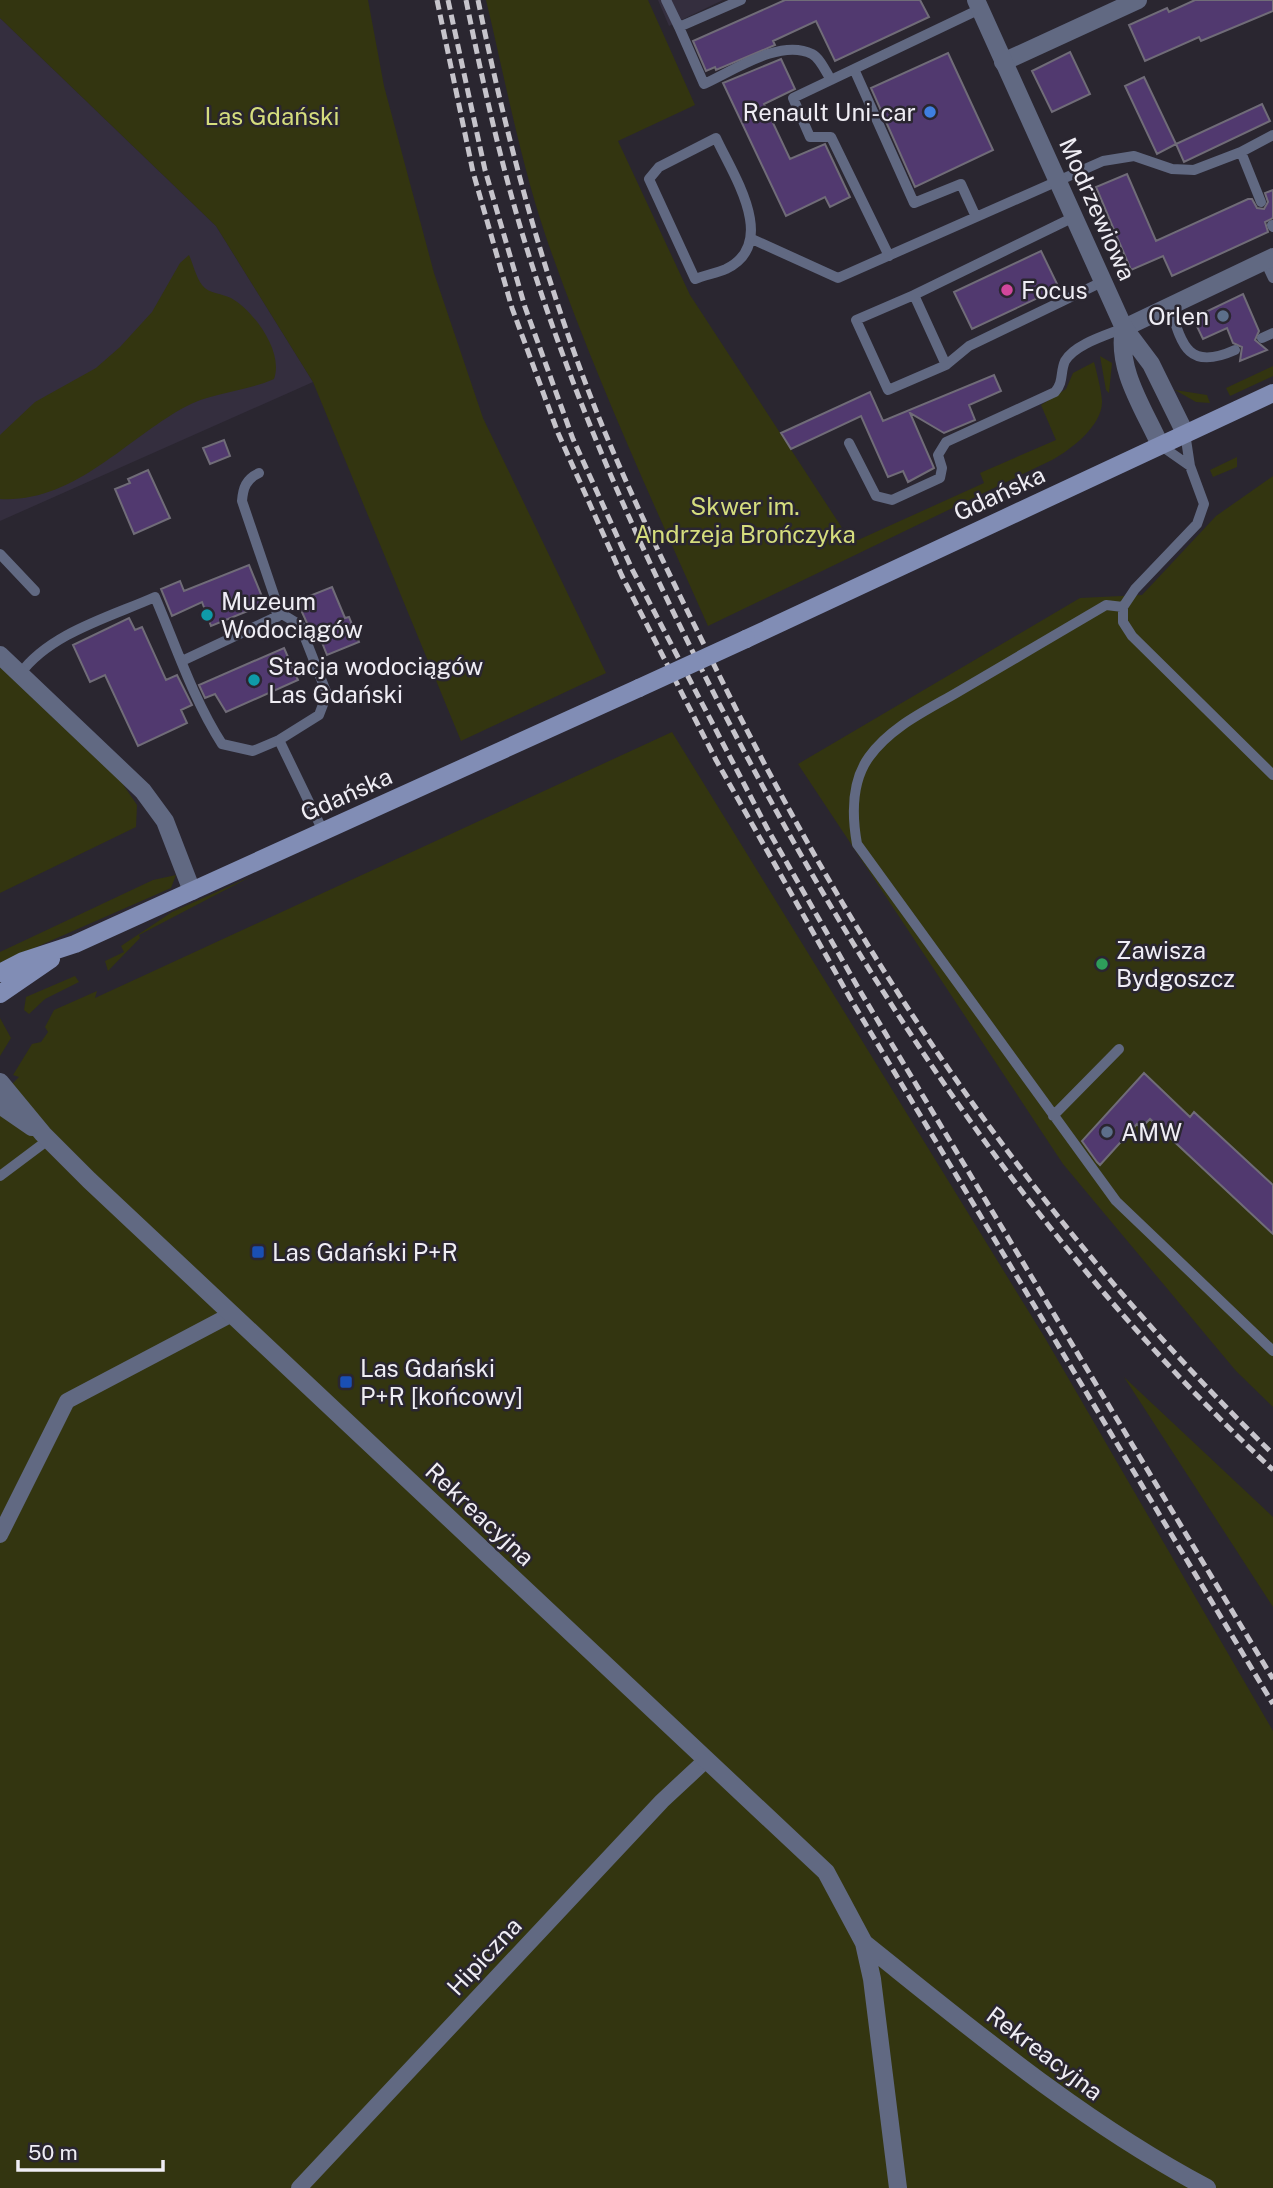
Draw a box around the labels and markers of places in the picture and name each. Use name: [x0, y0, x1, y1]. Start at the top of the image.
place label: Renault Uni-car: [743, 98, 916, 126]
marker: Renault Uni-car: [922, 104, 938, 120]
place label: Focus: [1021, 276, 1088, 304]
marker: Focus: [999, 282, 1015, 298]
place label: Orlen: [1148, 302, 1209, 330]
marker: Orlen: [1215, 308, 1231, 324]
place label: Muzeum Wodociągów: [221, 587, 363, 643]
marker: Muzeum Wodociągów: [199, 607, 215, 623]
place label: Stacja wodociągów Las Gdański: [268, 652, 483, 708]
marker: Stacja wodociągów Las Gdański: [246, 672, 262, 688]
place label: Zawisza Bydgoszcz: [1116, 936, 1235, 992]
marker: Zawisza Bydgoszcz: [1094, 956, 1110, 972]
place label: AMW: [1121, 1118, 1182, 1146]
marker: AMW: [1099, 1124, 1115, 1140]
place label: Las Gdański P+R: [272, 1238, 458, 1266]
marker: Las Gdański P+R: [250, 1244, 266, 1260]
place label: Las Gdański P+R [końcowy]: [360, 1354, 523, 1410]
marker: Las Gdański P+R [końcowy]: [338, 1374, 354, 1390]

